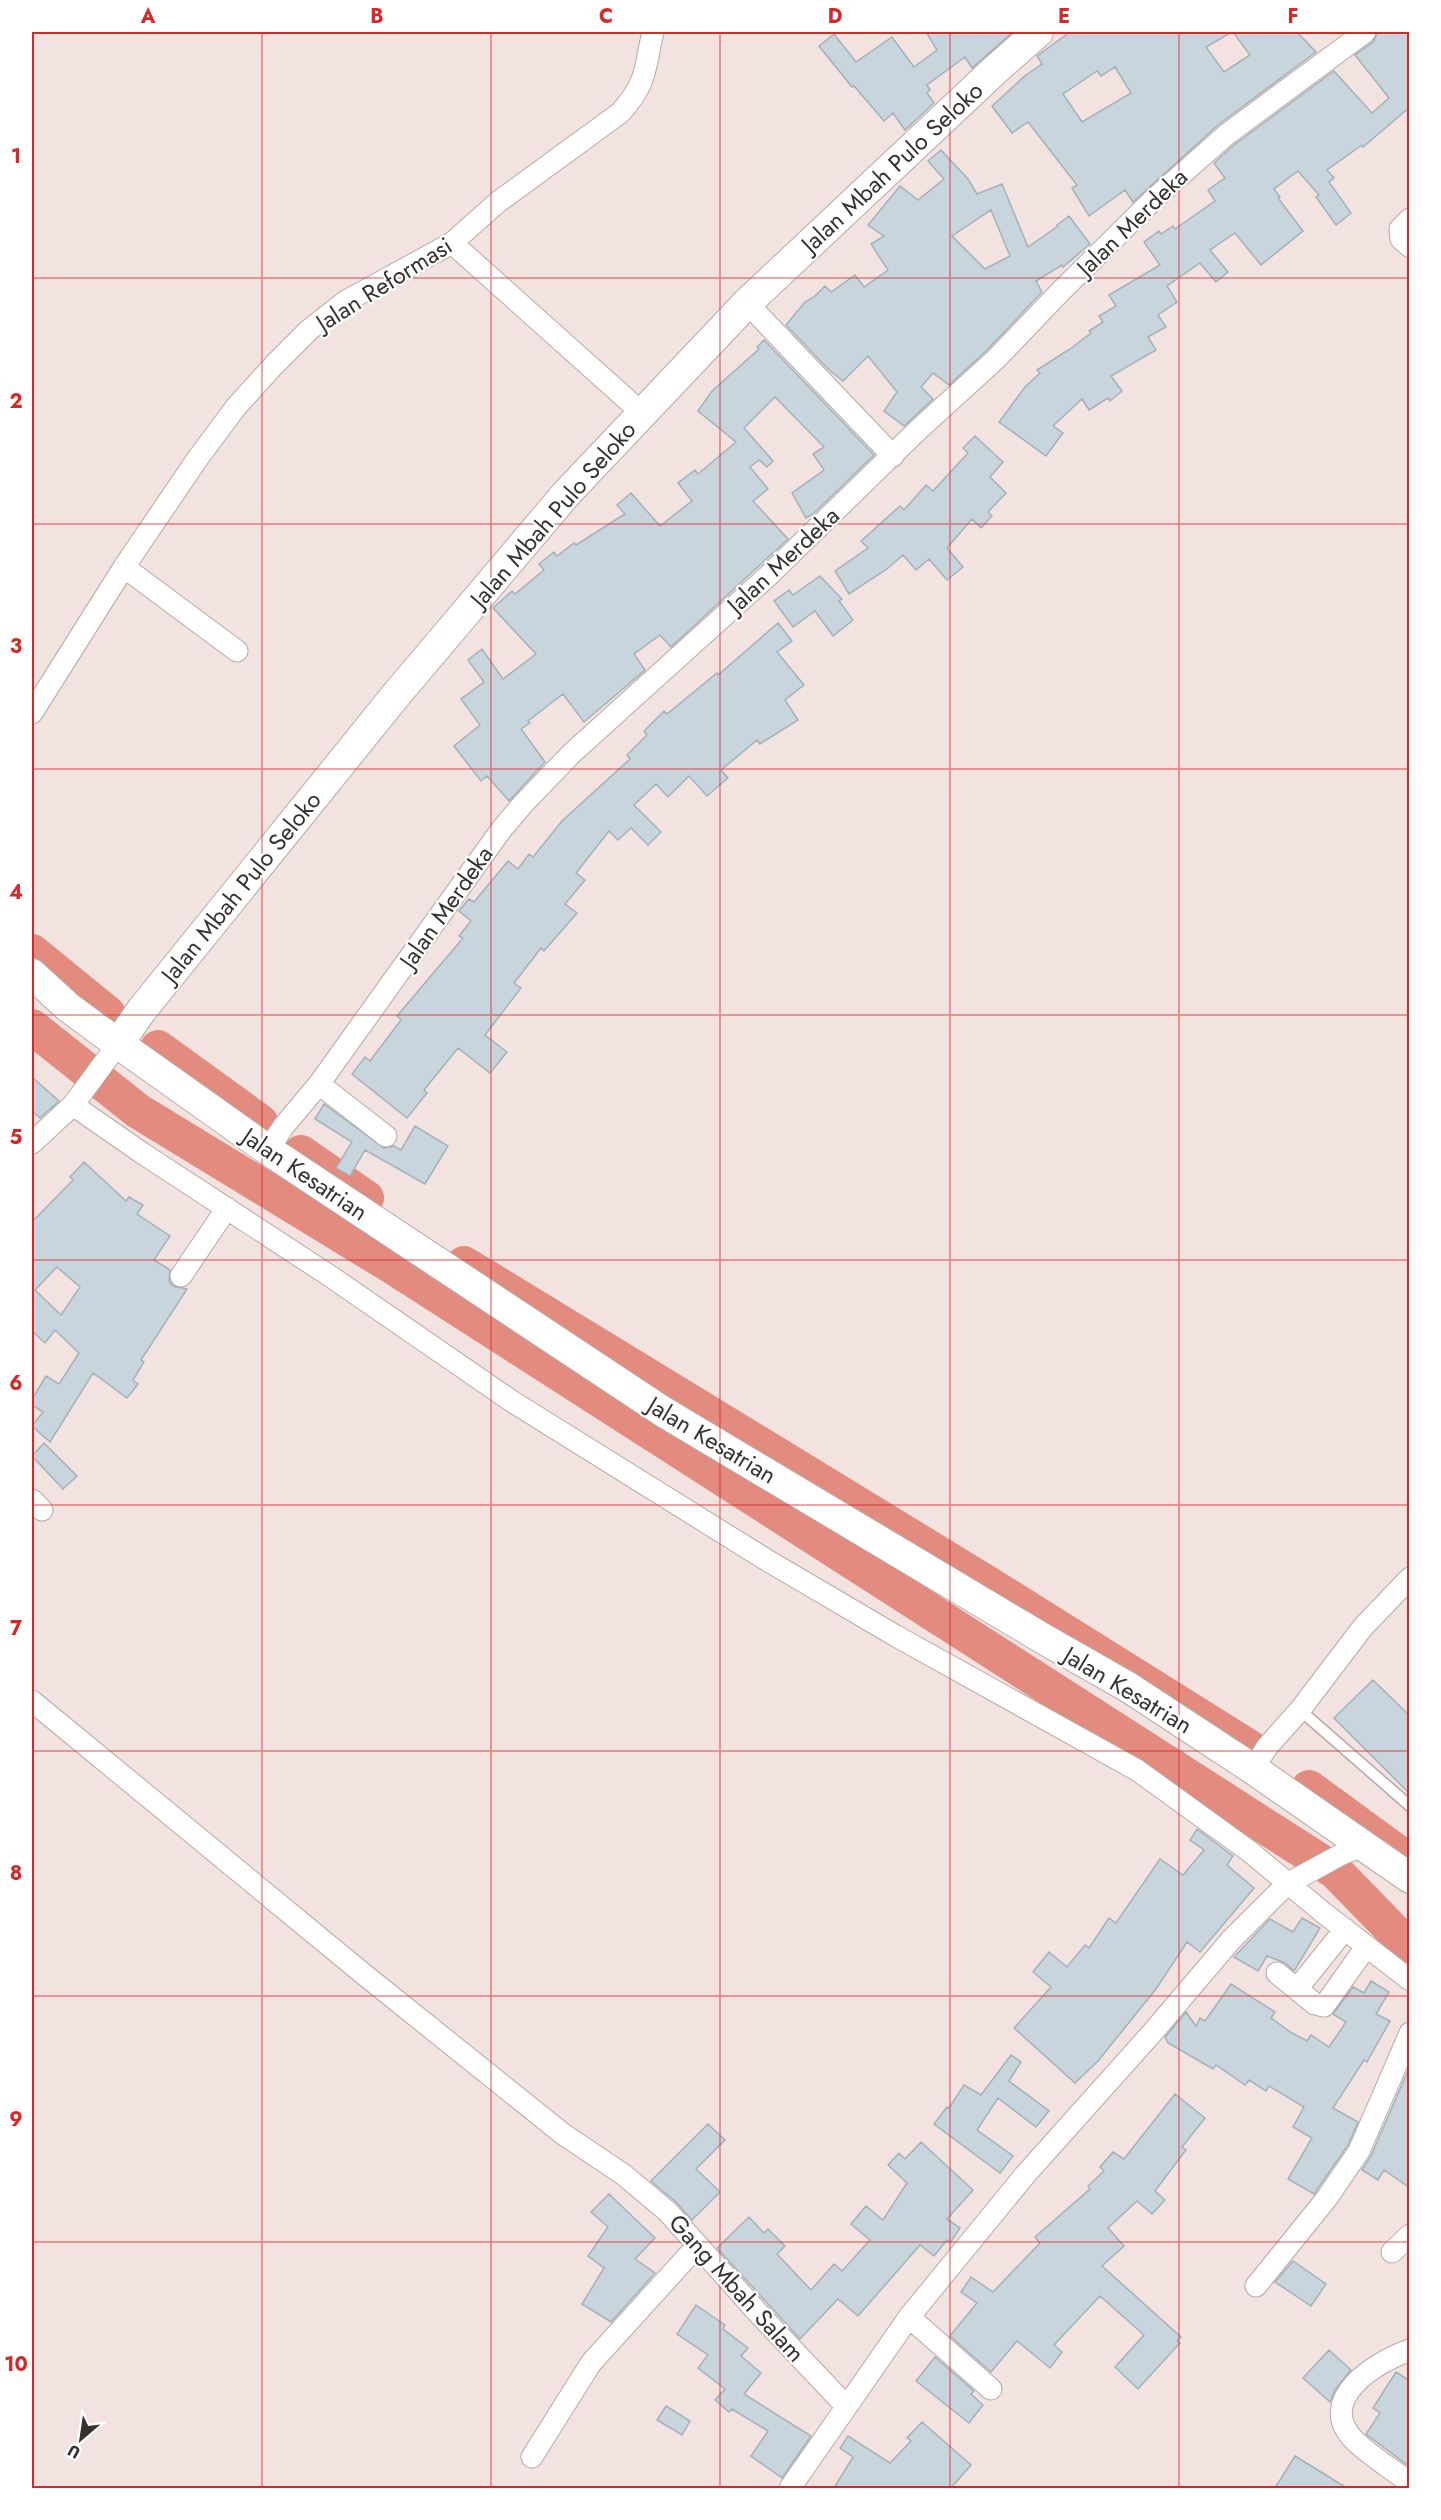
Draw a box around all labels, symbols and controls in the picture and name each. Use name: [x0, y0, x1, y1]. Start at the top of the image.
text: A: [140, 2, 156, 31]
text: B: [370, 2, 384, 31]
text: C: [599, 2, 613, 31]
text: D: [828, 2, 842, 31]
text: E: [1058, 2, 1070, 31]
text: F: [1287, 2, 1299, 31]
street label: Jalan Mbah Pulo Seloko: [791, 73, 991, 263]
text: 1: [11, 142, 21, 171]
street label: Jalan Merdeka: [1066, 160, 1195, 286]
street label: Jalan Reformasi: [307, 228, 459, 341]
text: 2: [9, 387, 23, 416]
street label: Jalan Mbah Pulo Seloko: [460, 413, 644, 617]
street label: Jalan Merdeka: [717, 499, 847, 623]
text: 3: [10, 632, 22, 661]
street label: Jalan Mbah Pulo Seloko: [151, 784, 329, 993]
street label: Jalan Merdeka: [389, 839, 501, 978]
text: 4: [9, 878, 23, 907]
street label: Jalan Kesatrian: [233, 1117, 375, 1229]
text: 5: [10, 1123, 23, 1152]
text: 6: [9, 1369, 23, 1398]
street label: Jalan Kesatrian: [638, 1386, 783, 1492]
text: 7: [10, 1614, 23, 1643]
street label: Jalan Kesatrian: [1054, 1636, 1199, 1742]
text: 8: [10, 1859, 22, 1888]
text: 9: [9, 2105, 23, 2134]
street label: Gang Mbah Salam: [661, 2206, 813, 2370]
text: 10: [4, 2350, 28, 2379]
north arrow: [51, 2409, 111, 2469]
text: U: [63, 2439, 84, 2464]

